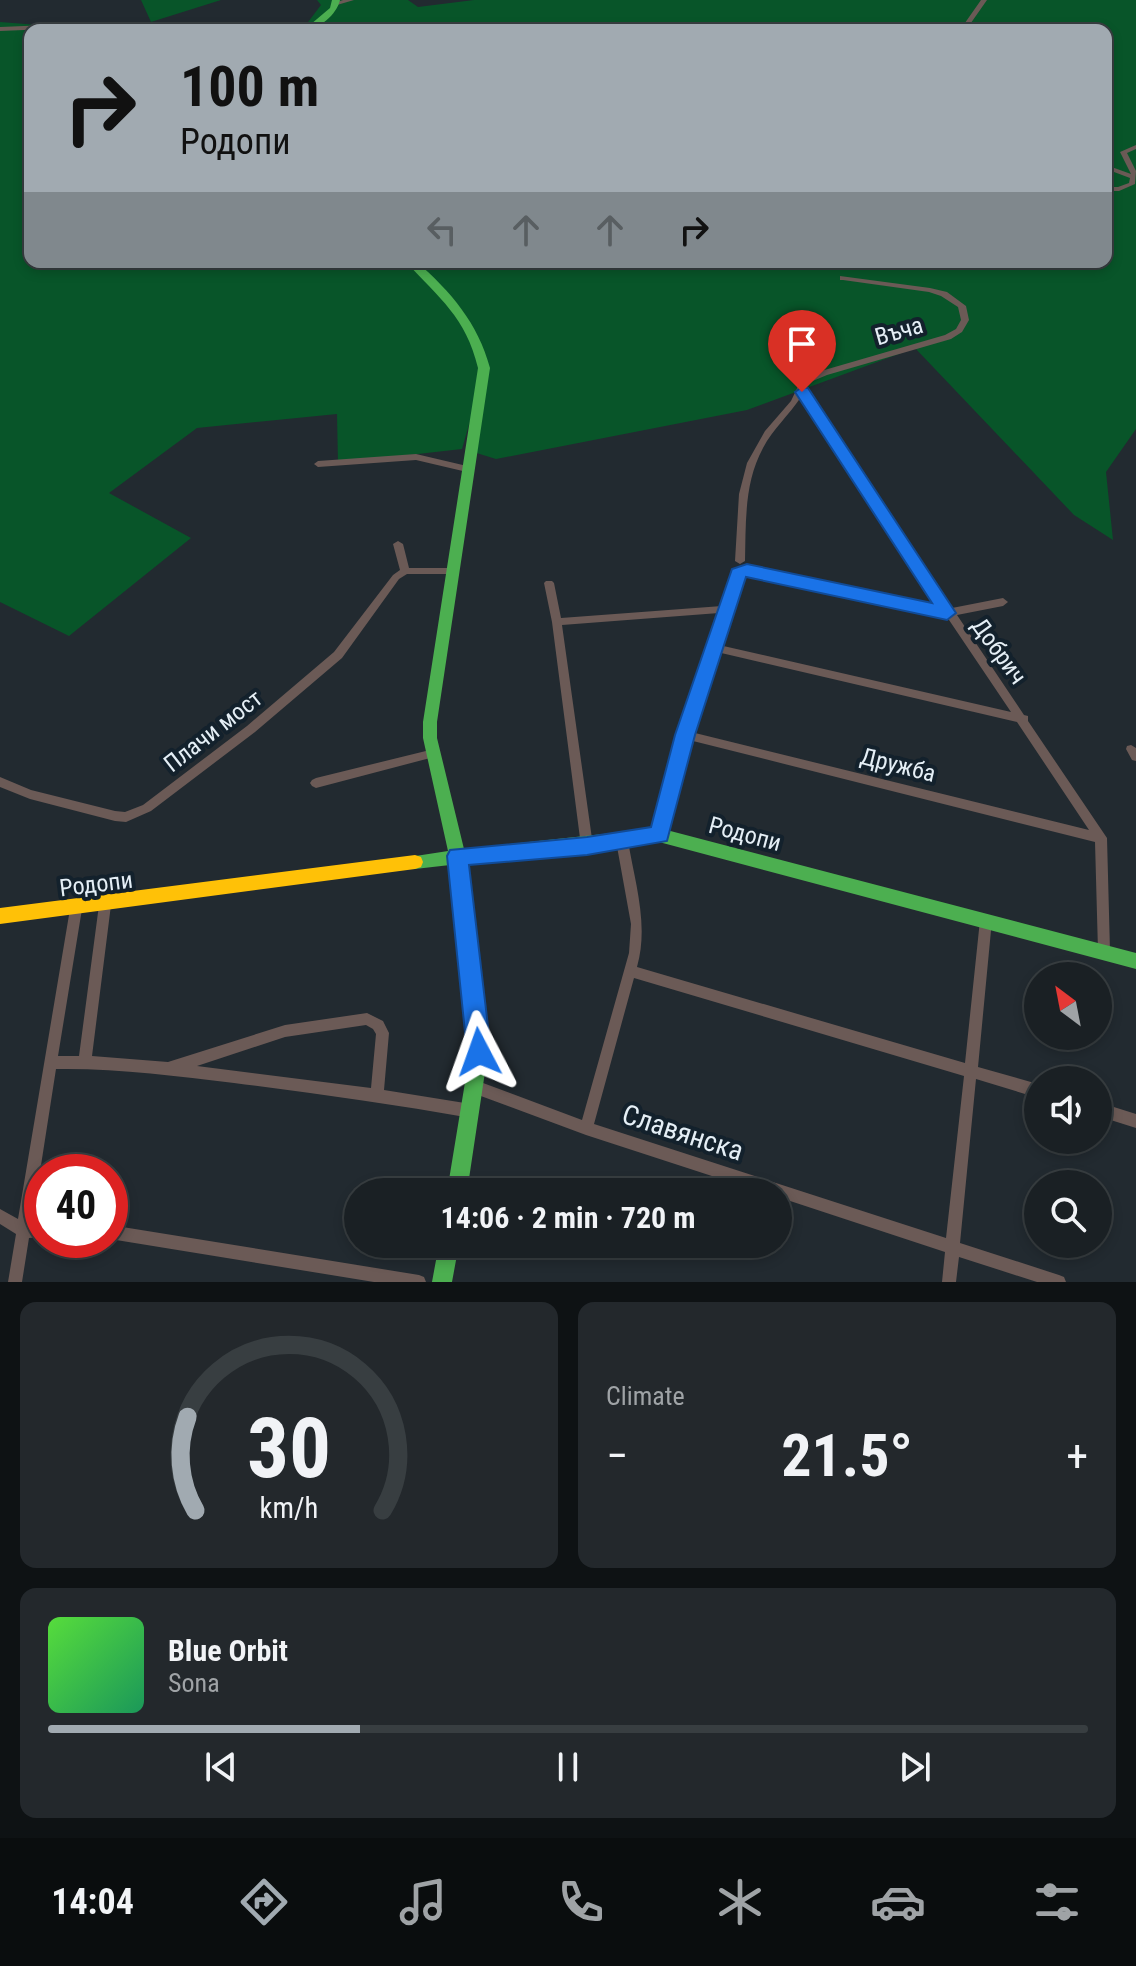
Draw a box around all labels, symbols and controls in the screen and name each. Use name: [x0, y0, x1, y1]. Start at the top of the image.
text: 100 m: [180, 54, 319, 120]
icon: right: [48, 56, 152, 160]
text: Родопи: [180, 121, 291, 163]
icon: left: [420, 208, 464, 252]
icon: ahead: [504, 208, 548, 252]
icon: ahead: [588, 208, 632, 252]
icon: right: [672, 208, 716, 252]
pin: [768, 310, 836, 392]
street label: Въча: [872, 311, 926, 351]
icon: arrive: [780, 322, 824, 366]
street label: Добрич: [966, 612, 1032, 690]
street label: Плачи мост: [158, 684, 268, 778]
street label: Дружба: [857, 742, 939, 788]
street label: Родопи: [706, 811, 784, 857]
street label: Родопи: [58, 866, 134, 902]
north arrow: [1024, 962, 1112, 1050]
map controls: [1024, 962, 1112, 1258]
position arrow: [437, 1010, 521, 1094]
button: sound: [1024, 1066, 1112, 1154]
street label: Славянска: [618, 1097, 747, 1168]
speed limit sign: 40: [24, 1154, 128, 1258]
button: search: [1024, 1170, 1112, 1258]
text: 14:06 · 2 min · 720 m: [441, 1200, 695, 1235]
text: Climate: [606, 1381, 685, 1411]
text: 30: [247, 1400, 331, 1497]
text: 21.5°: [781, 1420, 913, 1491]
text: −: [606, 1430, 628, 1482]
text: +: [1066, 1430, 1088, 1482]
text: km/h: [260, 1491, 318, 1525]
text: Blue Orbit: [168, 1633, 288, 1668]
text: Sona: [168, 1668, 220, 1698]
icon: previous: [199, 1745, 243, 1789]
icon: pause: [546, 1745, 590, 1789]
icon: next: [893, 1745, 937, 1789]
icon: directions: [236, 1874, 292, 1930]
icon: music: [395, 1874, 451, 1930]
icon: phone: [553, 1874, 609, 1930]
icon: climate: [712, 1874, 768, 1930]
icon: car: [870, 1874, 926, 1930]
icon: filters: [1029, 1874, 1085, 1930]
text: 14:04: [51, 1881, 134, 1923]

